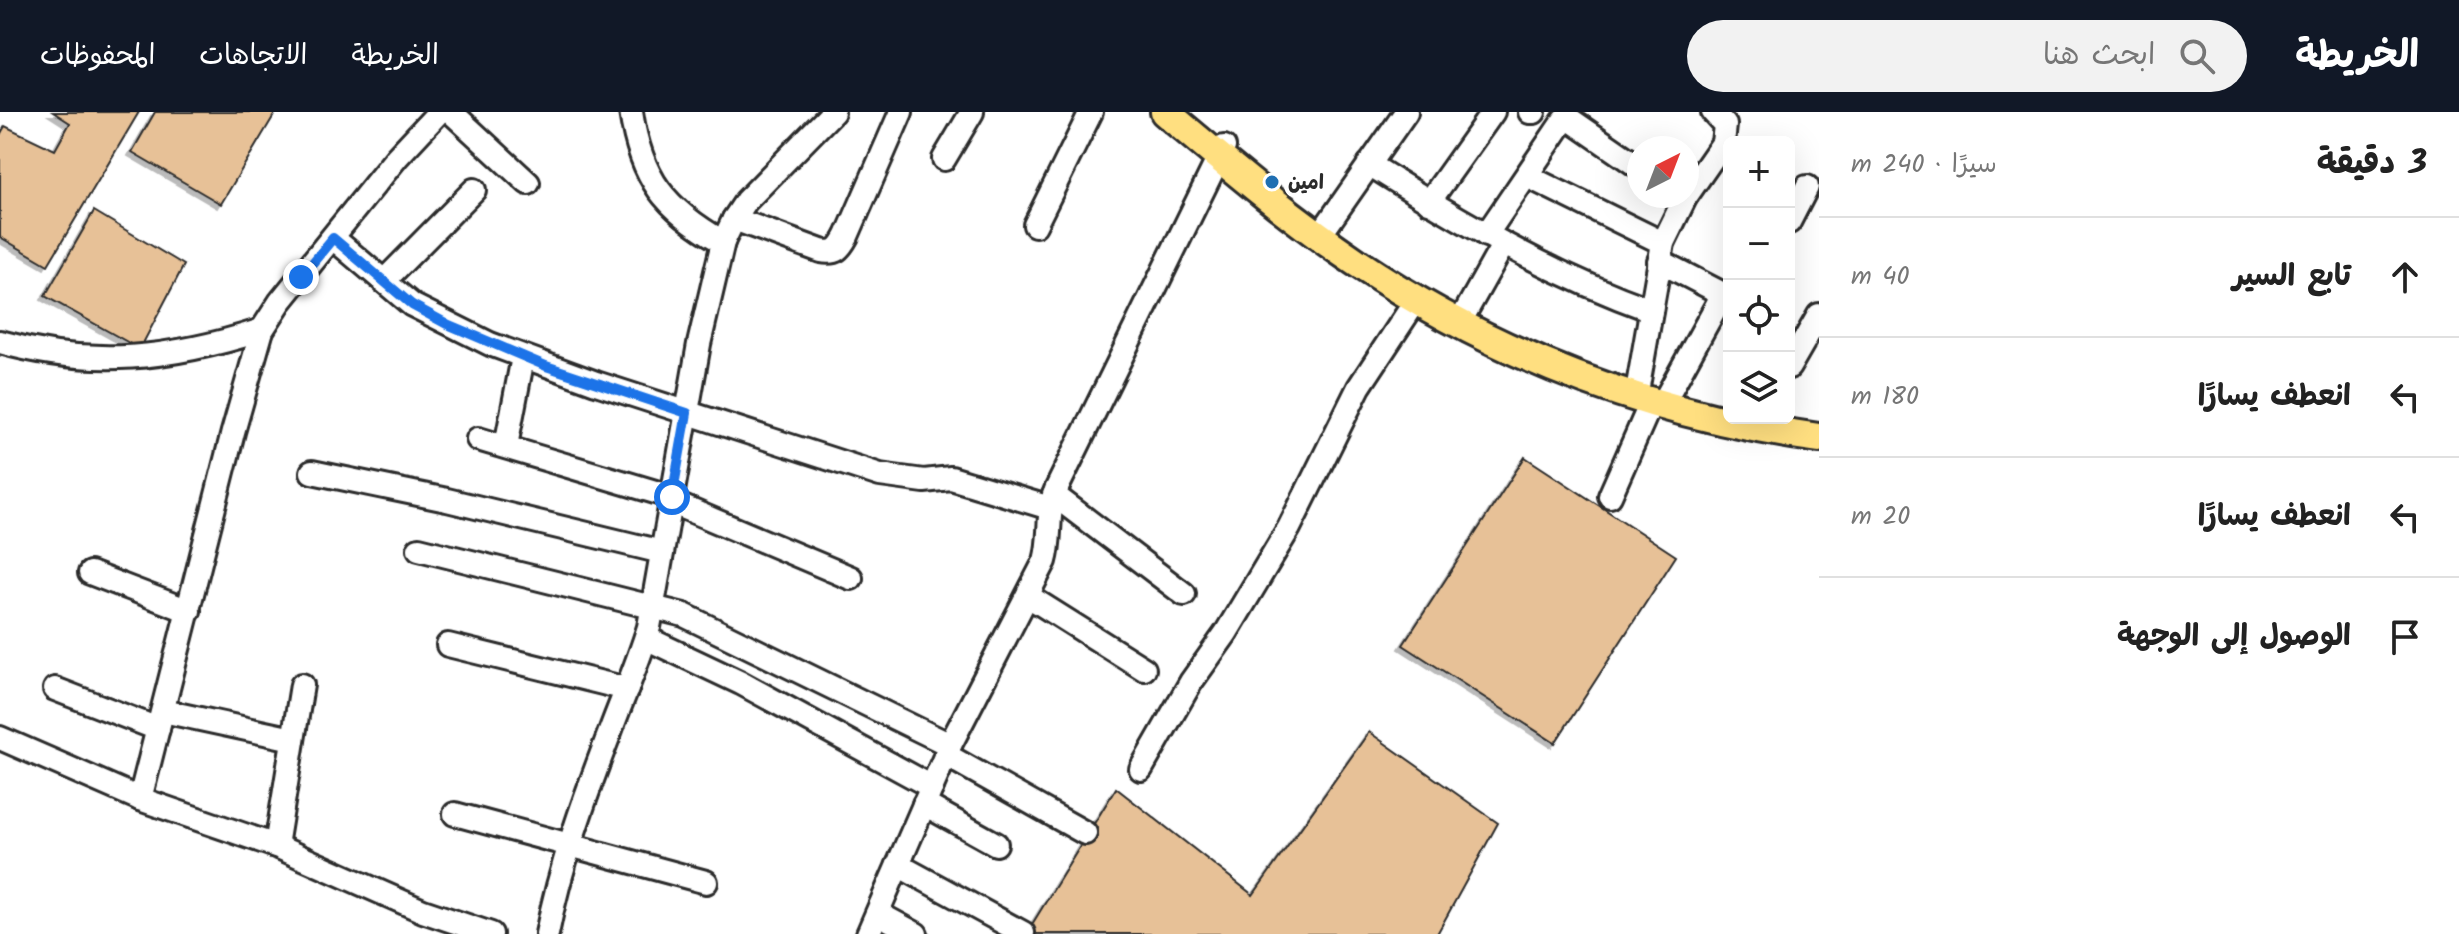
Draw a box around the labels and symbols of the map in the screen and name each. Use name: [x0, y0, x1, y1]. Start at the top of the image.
north arrow: [1627, 136, 1699, 208]
place label: امين: [1288, 168, 1324, 200]
marker: امين: [1263, 173, 1281, 191]
route end: [283, 259, 319, 295]
route start: [654, 479, 690, 515]

